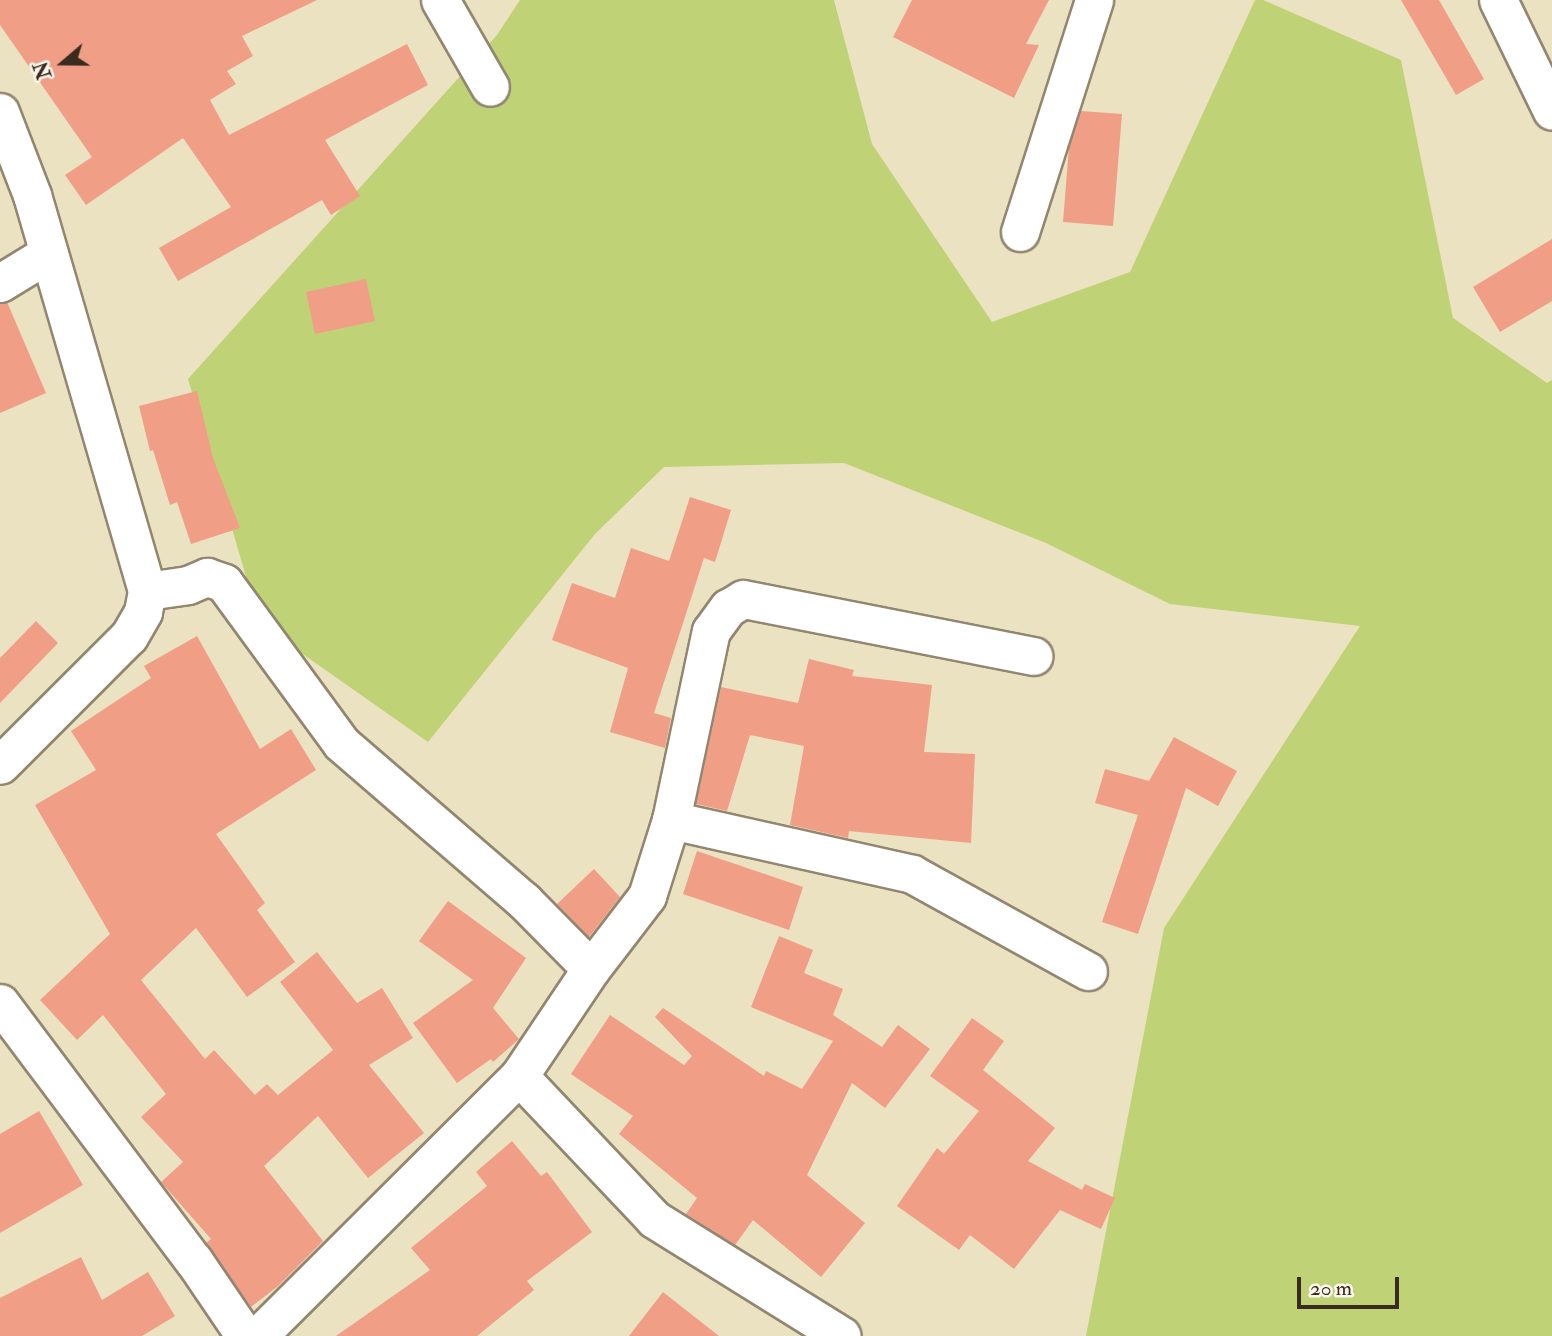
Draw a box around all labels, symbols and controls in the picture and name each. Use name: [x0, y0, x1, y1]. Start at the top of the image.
north arrow: [28, 28, 98, 98]
text: N: [29, 58, 57, 82]
scale bar: [1300, 1262, 1402, 1306]
text: 20 m: [1310, 1275, 1352, 1302]

